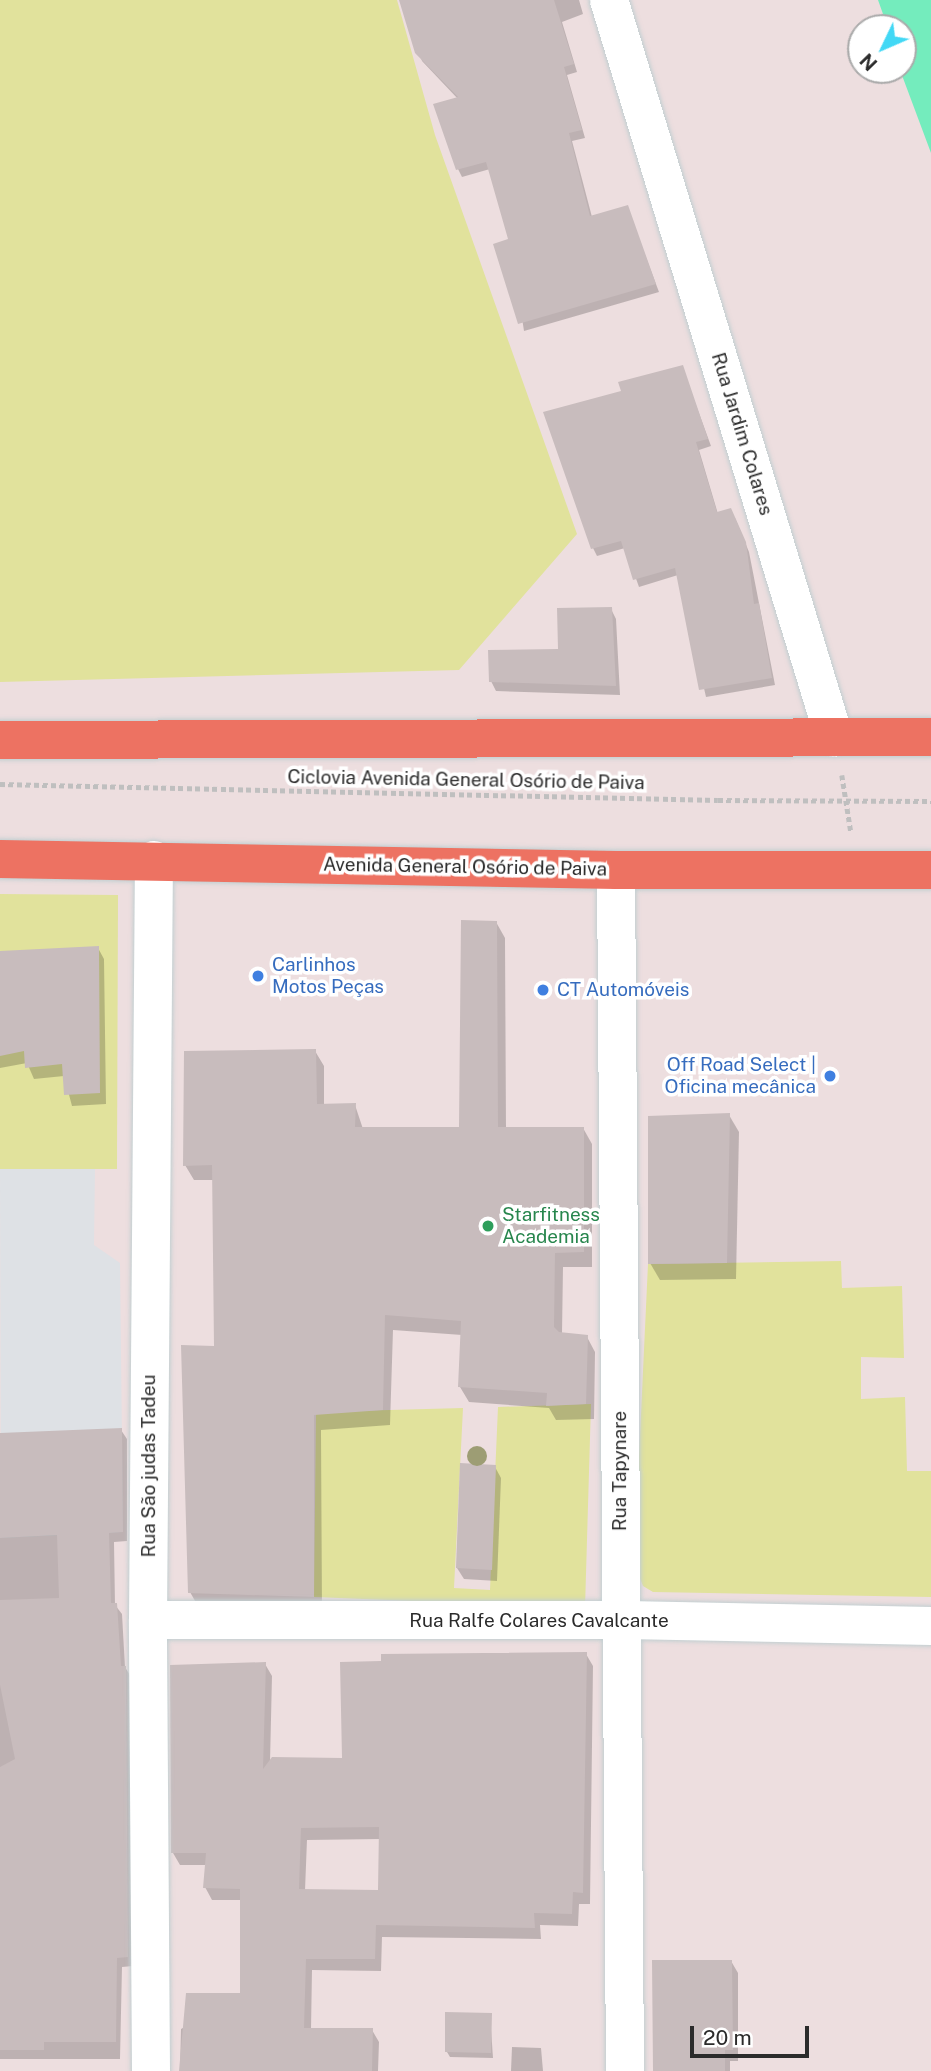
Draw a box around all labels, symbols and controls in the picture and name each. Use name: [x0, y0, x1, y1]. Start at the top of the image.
north arrow: [847, 14, 917, 84]
text: N: [855, 49, 881, 75]
street label: Rua Jardim Colares: [706, 350, 778, 518]
street label: Ciclovia Avenida General Osório de Paiva: [287, 765, 645, 795]
street label: Avenida General Osório de Paiva: [323, 853, 607, 881]
place label: Carlinhos Motos Peças: [272, 954, 384, 998]
marker: Carlinhos Motos Peças: [250, 968, 266, 984]
place label: CT Automóveis: [557, 979, 689, 1001]
marker: CT Automóveis: [535, 982, 551, 998]
place label: Off Road Select | Oficina mecânica: [665, 1054, 816, 1098]
marker: Off Road Select | Oficina mecânica: [822, 1068, 838, 1084]
place label: Starfitness Academia: [502, 1204, 600, 1248]
marker: Starfitness Academia: [480, 1218, 496, 1234]
street label: Rua São judas Tadeu: [138, 1374, 160, 1558]
street label: Rua Tapynare: [609, 1411, 631, 1531]
street label: Rua Ralfe Colares Cavalcante: [409, 1610, 669, 1632]
scale bar: [693, 2011, 812, 2056]
text: 20 m: [703, 2025, 752, 2050]

